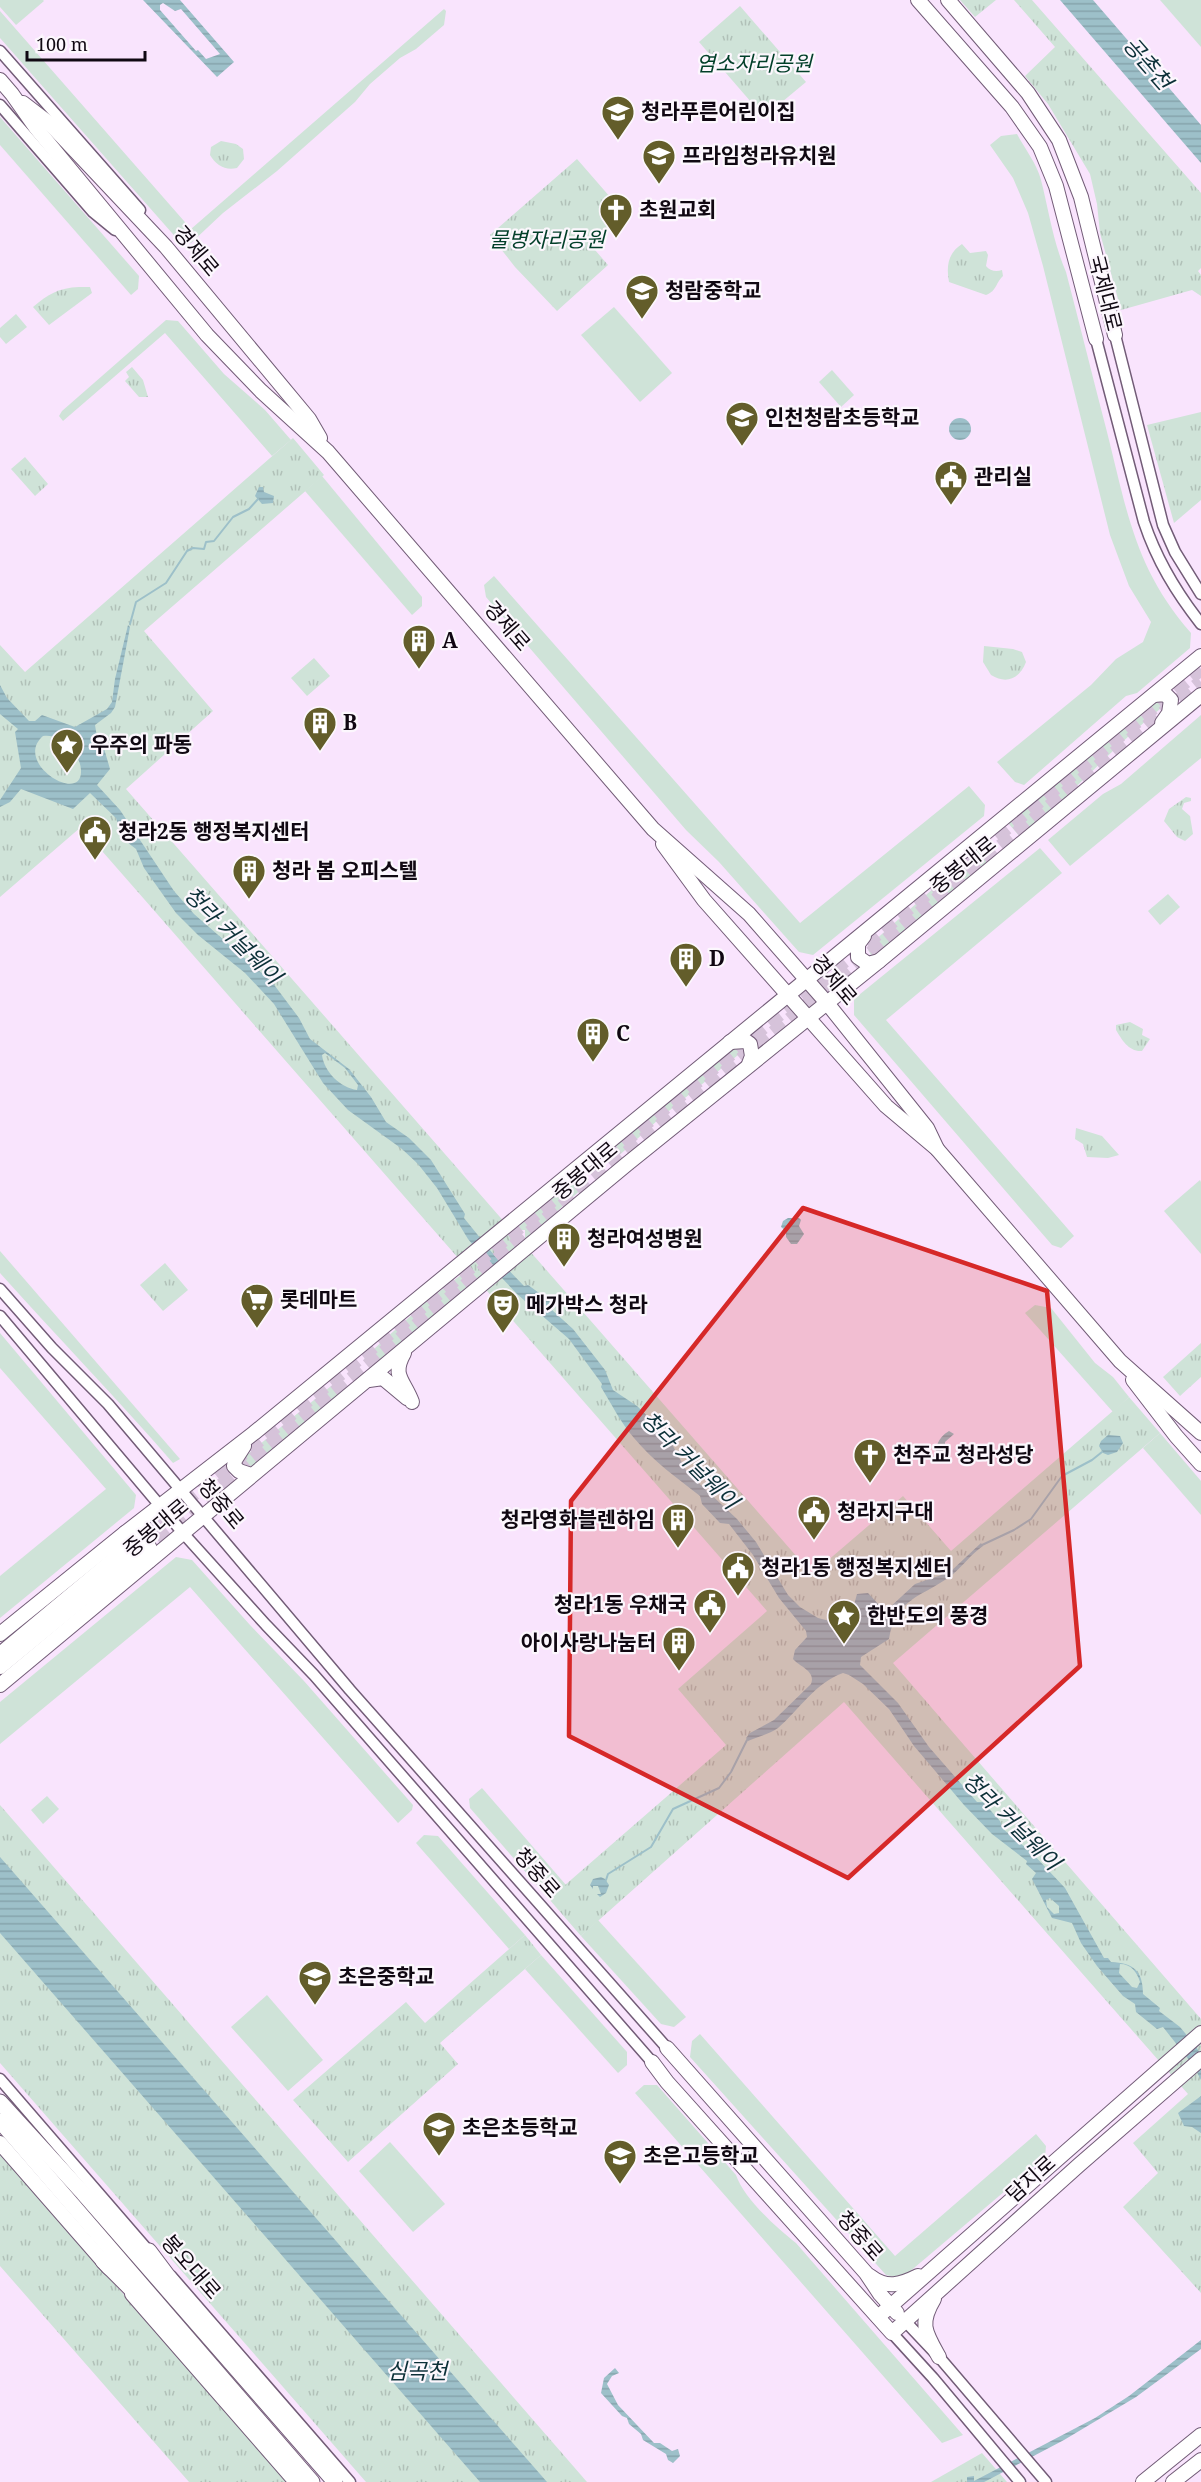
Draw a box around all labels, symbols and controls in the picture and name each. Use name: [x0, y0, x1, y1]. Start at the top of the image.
scale bar: [27, 24, 146, 62]
water label: 공촌천: [1118, 30, 1182, 97]
text: 100 m: [36, 32, 88, 56]
park label: 염소자리공원: [696, 49, 814, 77]
school or university icon: 청라푸른어린이집: [600, 94, 636, 141]
place label: 청라푸른어린이집: [641, 97, 796, 125]
school or university icon: 프라임청라유치원: [641, 138, 677, 185]
place label: 프라임청라유치원: [682, 141, 837, 169]
church icon: 초원교회: [598, 192, 634, 239]
place label: 초원교회: [639, 195, 716, 223]
street label: 경제로: [167, 219, 226, 282]
park label: 물병자리공원: [489, 225, 607, 253]
street label: 국제대로: [1083, 252, 1129, 334]
school or university icon: 청람중학교: [624, 273, 660, 320]
place label: 청람중학교: [665, 276, 762, 304]
school or university icon: 인천청람초등학교: [724, 400, 760, 447]
place label: 인천청람초등학교: [765, 403, 920, 431]
public building icon: 관리실: [933, 459, 969, 506]
place label: 관리실: [974, 462, 1032, 490]
street label: 경제로: [478, 594, 537, 656]
building icon: A: [401, 623, 437, 670]
place label: A: [442, 626, 458, 654]
building icon: B: [302, 705, 338, 752]
place label: B: [343, 708, 357, 736]
place icon: 우주의 파동: [49, 727, 85, 774]
place label: 우주의 파동: [90, 730, 192, 758]
public building icon: 청라2동 행정복지센터: [77, 814, 113, 861]
place label: 청라2동 행정복지센터: [118, 817, 309, 845]
street label: 중봉대로: [924, 829, 1001, 899]
building icon: 청라 봄 오피스텔: [231, 853, 267, 900]
place label: 청라 봄 오피스텔: [272, 856, 418, 884]
water label: 청라 커널웨이: [178, 879, 291, 991]
building icon: D: [668, 941, 704, 988]
place label: D: [709, 944, 725, 972]
street label: 경제로: [805, 948, 864, 1011]
building icon: C: [575, 1016, 611, 1063]
place label: C: [616, 1019, 630, 1047]
street label: 중봉대로: [546, 1135, 623, 1206]
building icon: 청라여성병원: [546, 1221, 582, 1268]
place label: 청라여성병원: [587, 1224, 703, 1252]
supermarket icon: 롯데마트: [239, 1282, 275, 1329]
place label: 롯데마트: [280, 1285, 357, 1313]
theatre icon: 메가박스 청라: [485, 1287, 521, 1334]
place label: 메가박스 청라: [526, 1290, 648, 1318]
water label: 청라 커널웨이: [635, 1404, 748, 1516]
church icon: 천주교 청라성당: [852, 1437, 888, 1484]
place label: 천주교 청라성당: [893, 1440, 1034, 1468]
street label: 청중로: [192, 1472, 251, 1535]
street label: 중봉대로: [117, 1492, 194, 1563]
public building icon: 청라지구대: [796, 1494, 832, 1541]
place label: 청라지구대: [837, 1497, 934, 1525]
building icon: 청라영화블렌하임: [660, 1502, 696, 1549]
place label: 청라영화블렌하임: [500, 1505, 655, 1533]
public building icon: 청라1동 행정복지센터: [720, 1550, 756, 1597]
place label: 청라1동 행정복지센터: [761, 1553, 952, 1581]
public building icon: 청라1동 우채국: [692, 1587, 728, 1634]
place label: 청라1동 우채국: [554, 1590, 687, 1618]
place icon: 한반도의 풍경: [826, 1598, 862, 1645]
place label: 한반도의 풍경: [867, 1601, 988, 1629]
building icon: 아이사랑나눔터: [661, 1625, 697, 1672]
place label: 아이사랑나눔터: [521, 1628, 656, 1656]
water label: 청라 커널웨이: [957, 1765, 1070, 1877]
street label: 청중로: [508, 1841, 567, 1903]
school or university icon: 초은중학교: [297, 1959, 333, 2006]
place label: 초은중학교: [338, 1962, 435, 1990]
school or university icon: 초은초등학교: [421, 2110, 457, 2157]
place label: 초은초등학교: [462, 2113, 578, 2141]
school or university icon: 초은고등학교: [602, 2138, 638, 2185]
place label: 초은고등학교: [643, 2141, 759, 2169]
street label: 담지로: [999, 2148, 1061, 2208]
street label: 청중로: [831, 2204, 890, 2266]
street label: 봉오대로: [156, 2228, 228, 2305]
water label: 심곡천: [387, 2355, 450, 2385]

